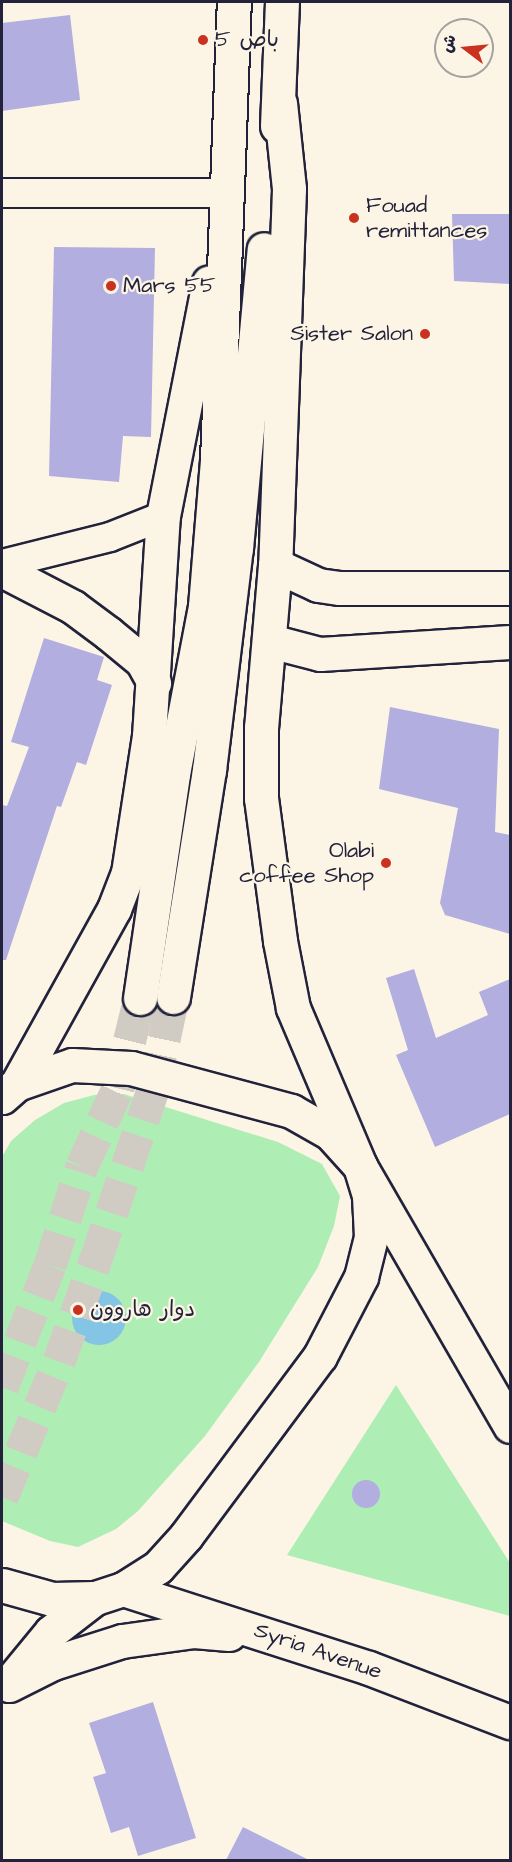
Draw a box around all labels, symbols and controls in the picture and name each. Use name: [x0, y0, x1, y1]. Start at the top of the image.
north arrow: [434, 18, 494, 78]
place label: باص 5: [215, 27, 279, 53]
text: ش: [436, 32, 462, 55]
marker: باص 5: [196, 33, 210, 47]
place label: Fouad remittances: [366, 192, 487, 243]
marker: Fouad remittances: [347, 211, 361, 225]
place label: Mars 55: [123, 273, 216, 299]
marker: Mars 55: [104, 279, 118, 293]
place label: Sister Salon: [291, 321, 413, 347]
marker: Sister Salon: [418, 327, 432, 341]
place label: Olabi coffee Shop: [239, 837, 374, 888]
marker: Olabi coffee Shop: [379, 856, 393, 870]
place label: دوار هاروون: [90, 1297, 195, 1323]
marker: دوار هاروون: [71, 1303, 85, 1317]
street label: Syria Avenue: [251, 1617, 385, 1685]

